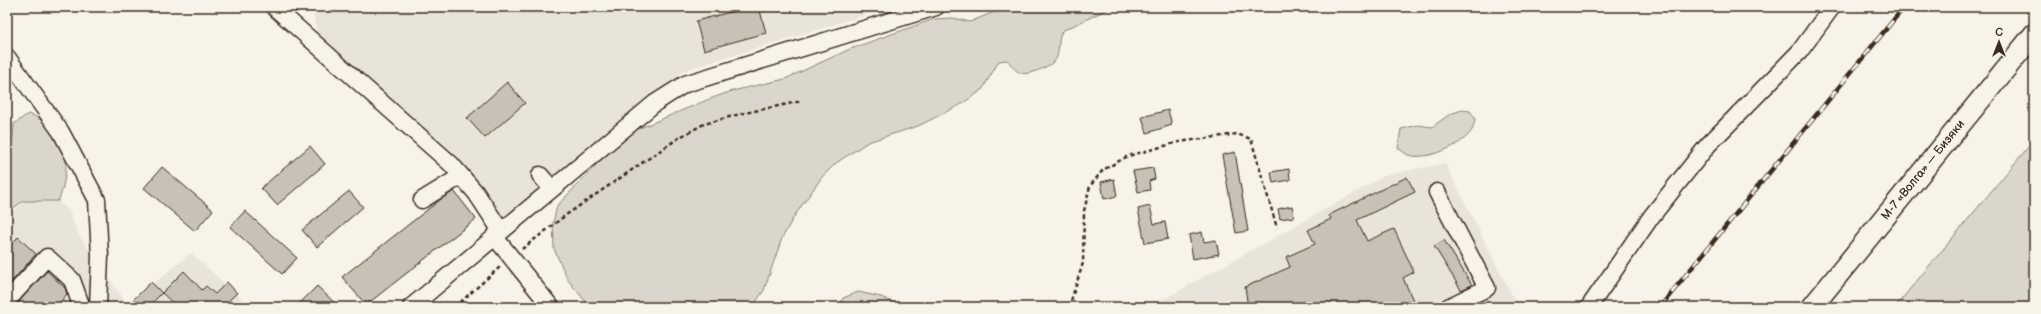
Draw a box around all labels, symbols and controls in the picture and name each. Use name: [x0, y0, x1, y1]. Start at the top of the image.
north arrow: [1979, 22, 2019, 62]
text: С: [1995, 26, 2003, 39]
street label: М-7 «Волга» — Бизяки: [1878, 117, 1968, 223]

